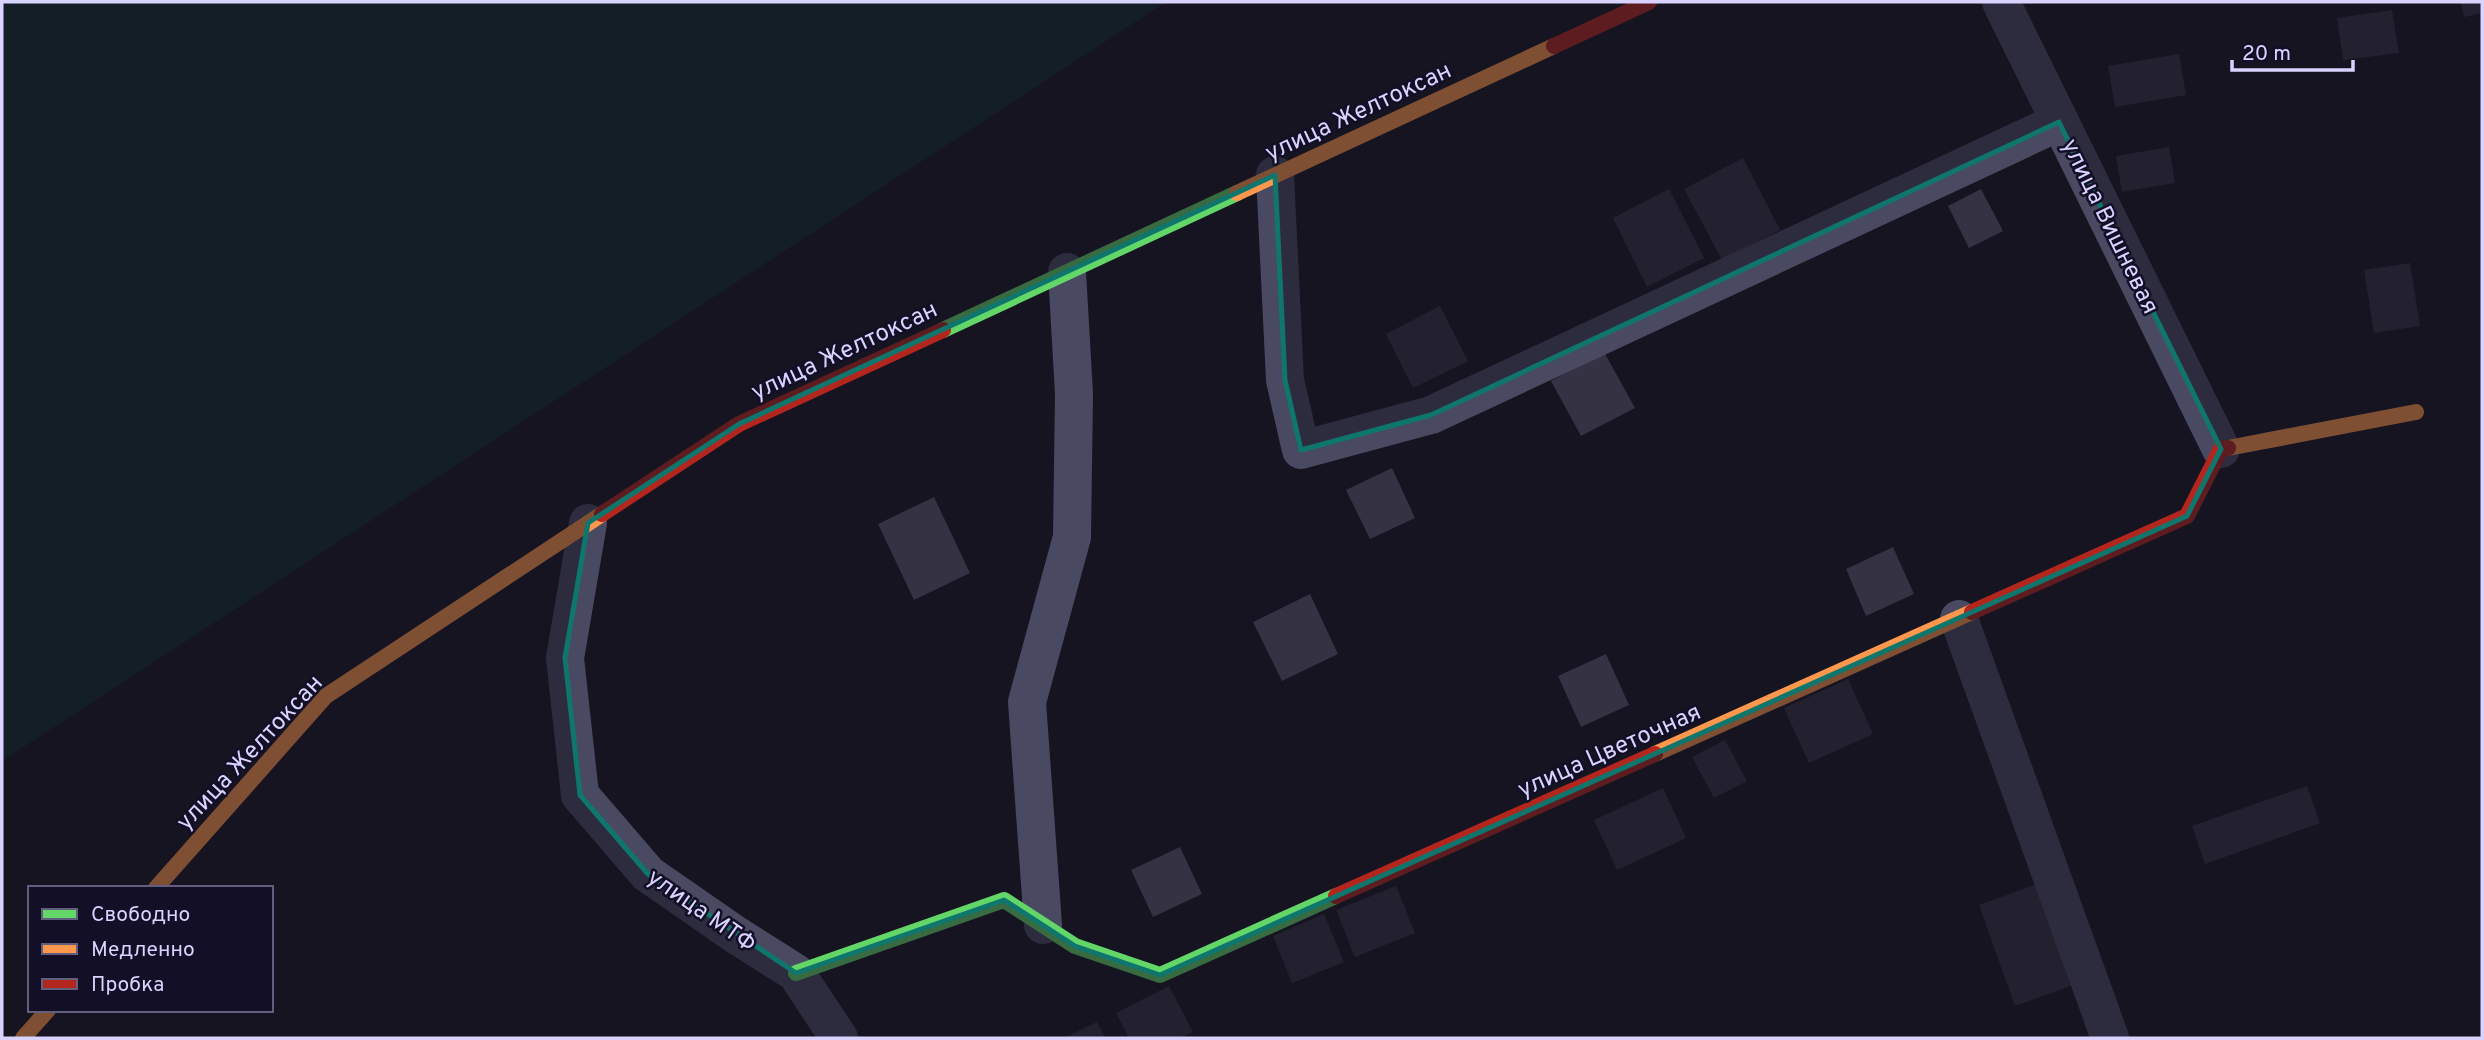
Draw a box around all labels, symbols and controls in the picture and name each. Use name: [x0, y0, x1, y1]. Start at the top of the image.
scale bar: [2232, 28, 2353, 72]
text: 20 m: [2242, 41, 2291, 68]
street label: улица Желтоксан: [1261, 57, 1457, 169]
street label: улица Вишневая: [2054, 134, 2165, 319]
street label: улица Желтоксан: [747, 296, 943, 408]
street label: улица Желтоксан: [171, 669, 330, 837]
street label: улица Цветочная: [1513, 698, 1706, 806]
street label: улица МТФ: [641, 863, 761, 960]
legend: [28, 886, 273, 1012]
text: Свободно: [91, 902, 190, 929]
text: Медленно: [91, 937, 195, 964]
text: Пробка: [91, 972, 164, 999]

